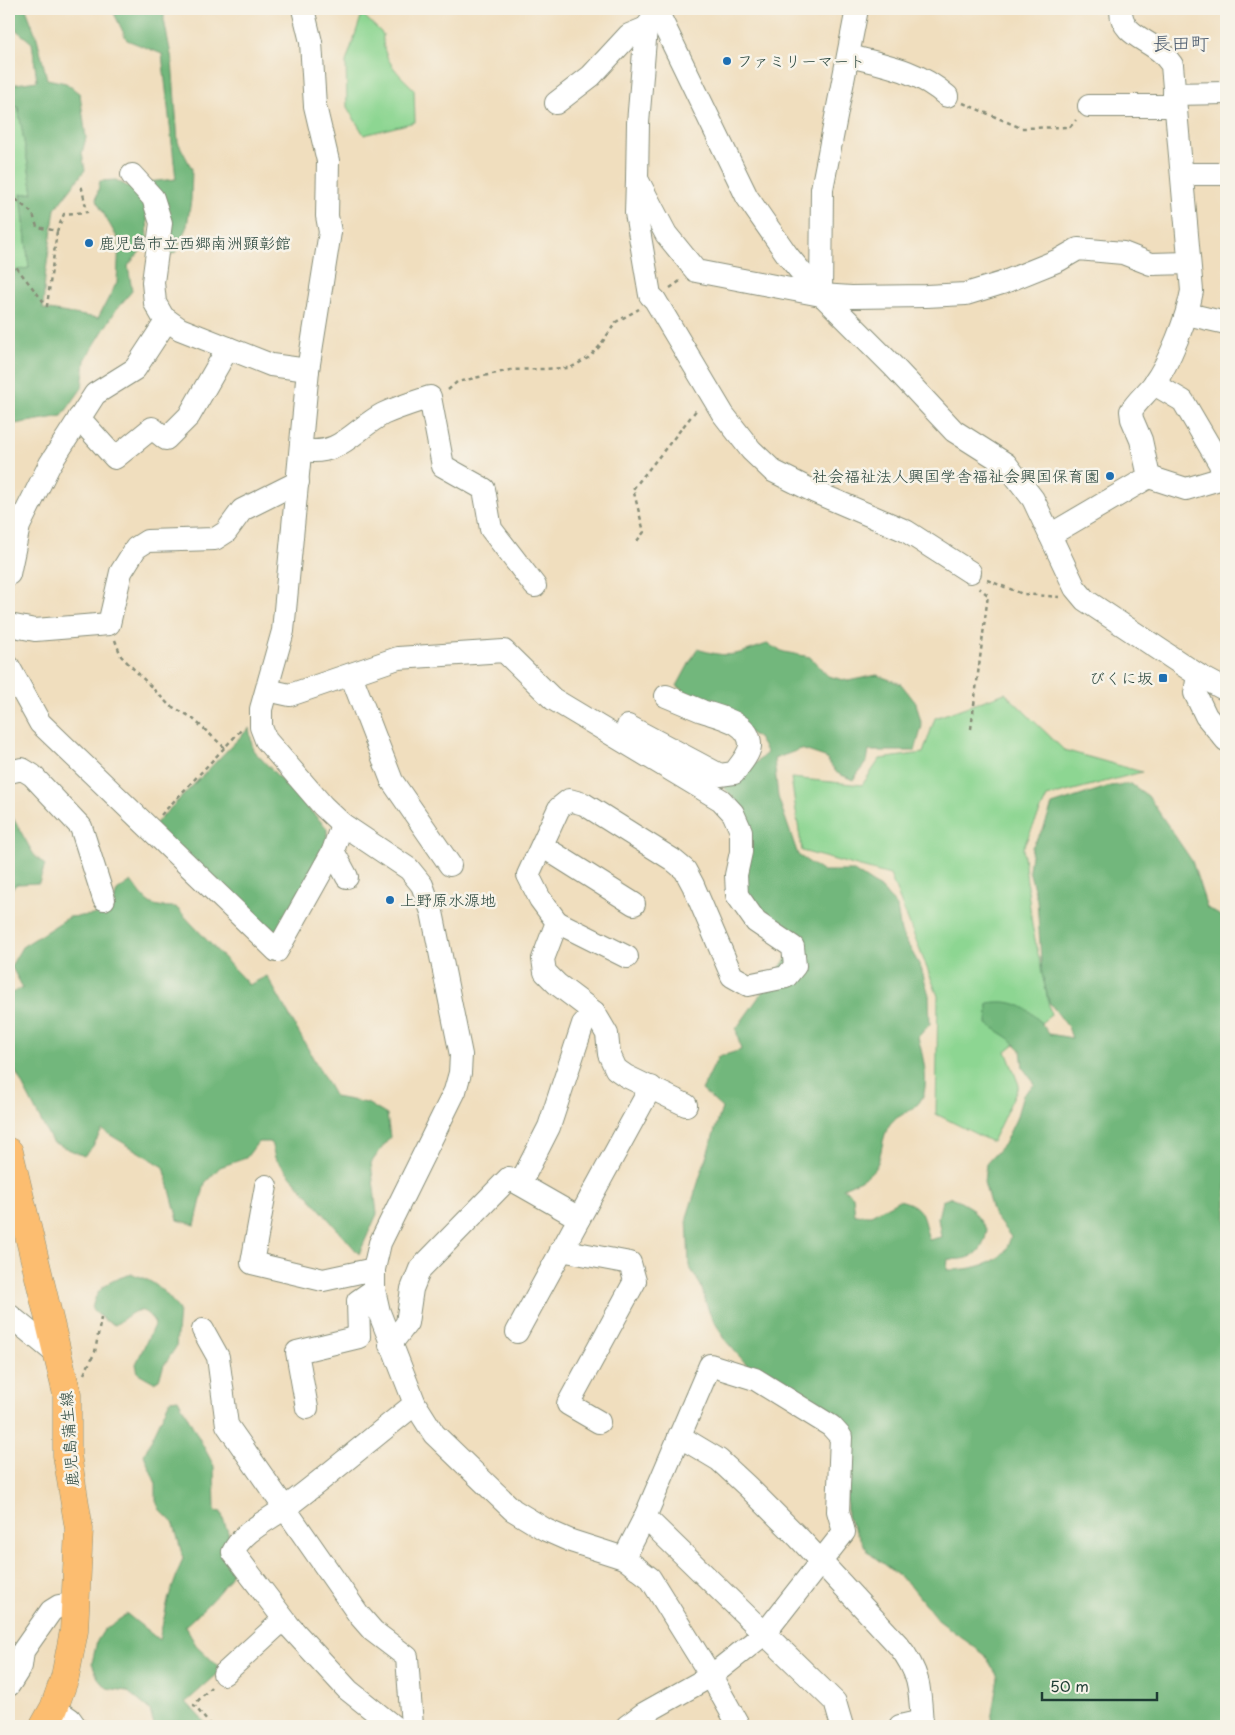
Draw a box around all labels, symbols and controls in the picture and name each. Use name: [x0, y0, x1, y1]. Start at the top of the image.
district label: 長田町: [1152, 28, 1210, 56]
place label: ファミリーマート: [737, 48, 865, 72]
marker: ファミリーマート: [721, 55, 733, 67]
place label: 鹿児島市立西郷南洲顕彰館: [99, 230, 291, 254]
marker: 鹿児島市立西郷南洲顕彰館: [83, 237, 95, 249]
place label: 社会福祉法人興国学舎福祉会興国保育園: [812, 463, 1100, 487]
marker: 社会福祉法人興国学舎福祉会興国保育園: [1104, 470, 1116, 482]
place label: びくに坂: [1089, 665, 1153, 689]
marker: びくに坂: [1157, 672, 1169, 684]
place label: 上野原水源地: [400, 887, 496, 911]
marker: 上野原水源地: [384, 894, 396, 906]
street label: 鹿児島蒲生線: [53, 1390, 83, 1488]
scale bar: [1042, 1670, 1158, 1702]
text: 50 m: [1050, 1674, 1089, 1697]

